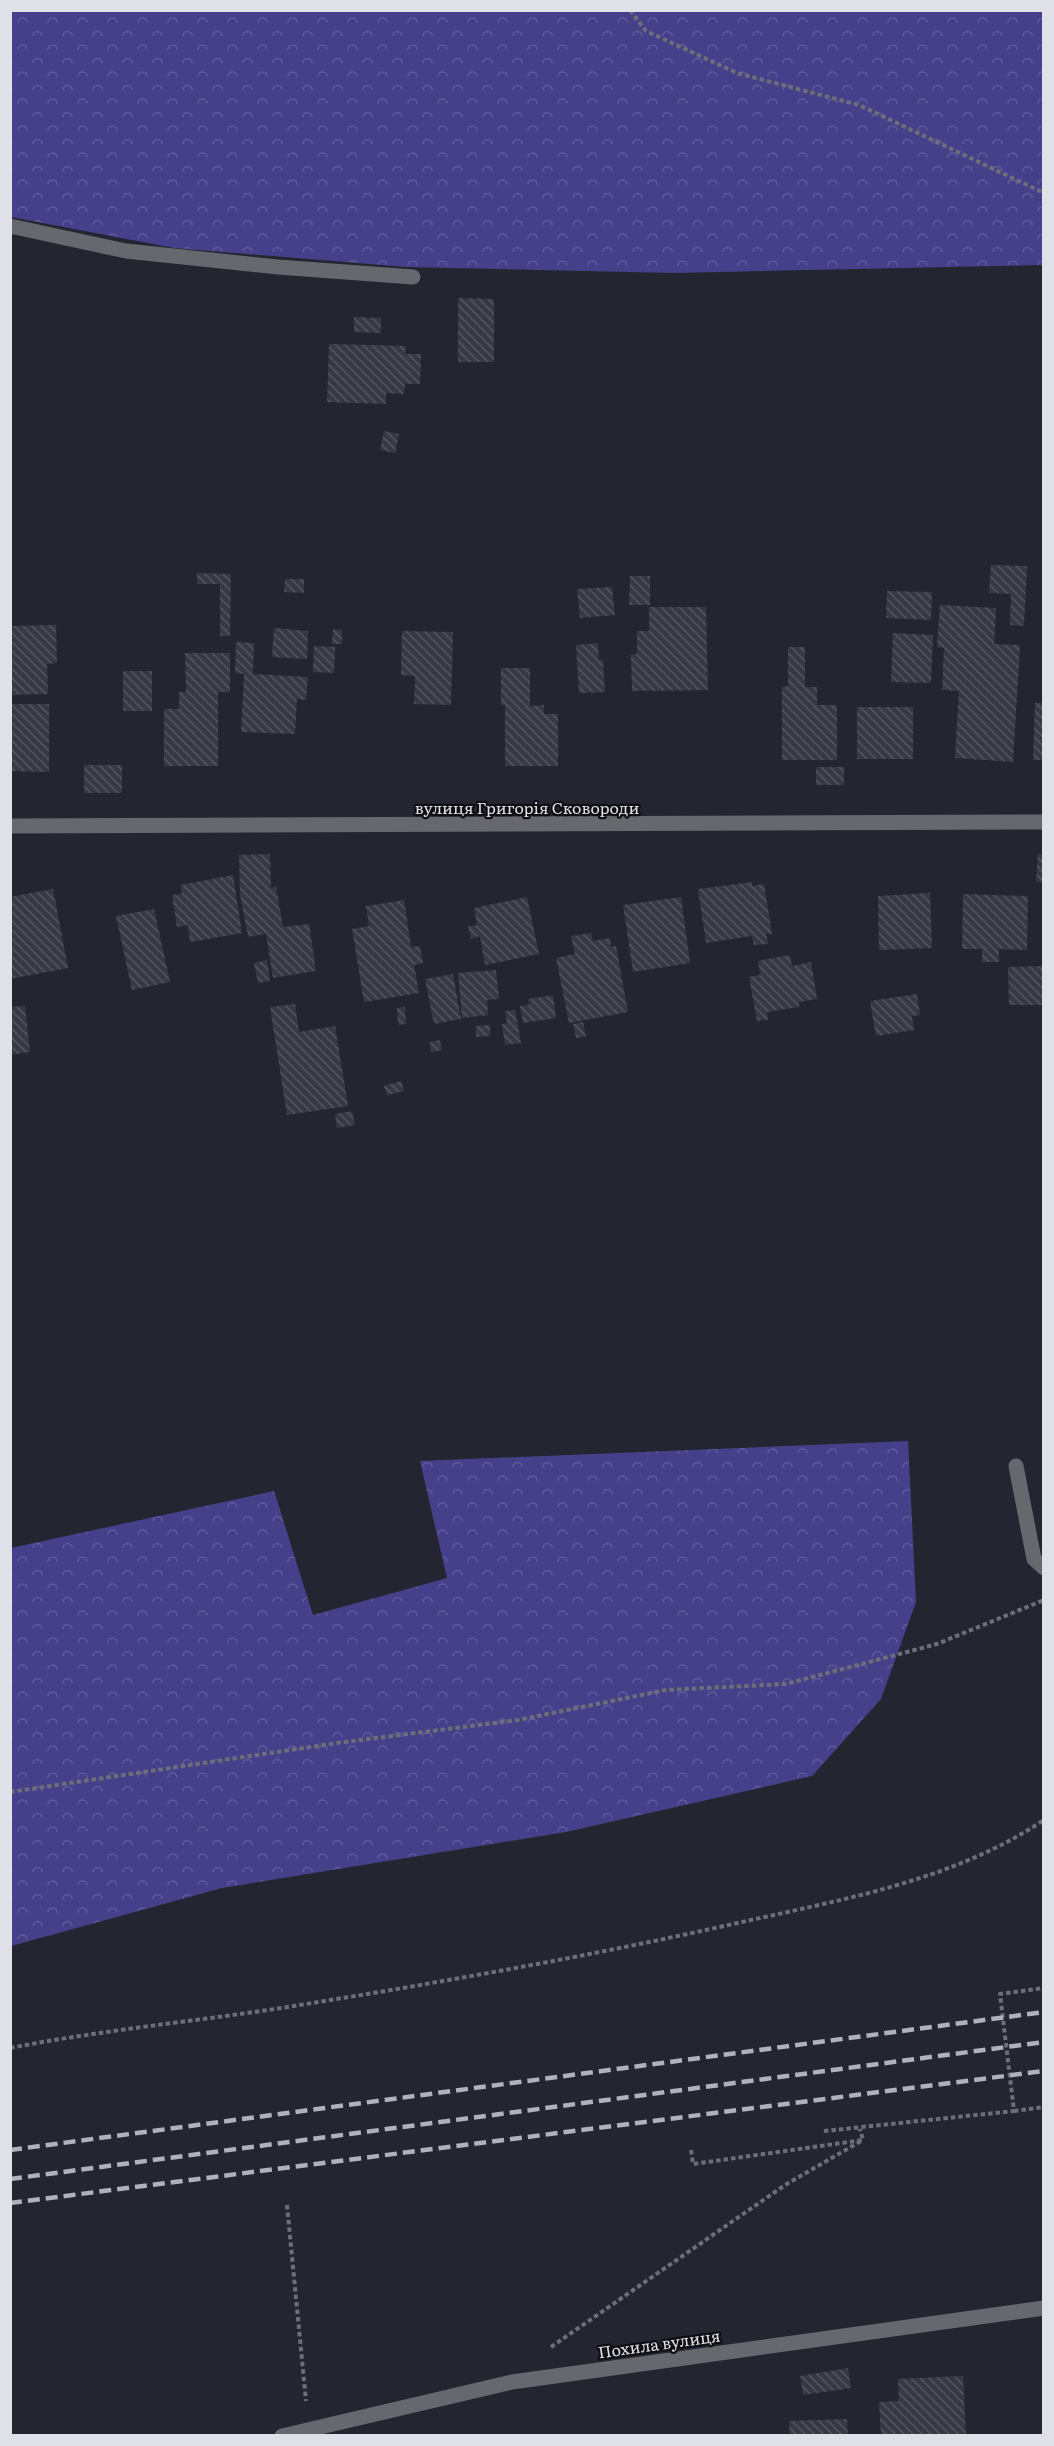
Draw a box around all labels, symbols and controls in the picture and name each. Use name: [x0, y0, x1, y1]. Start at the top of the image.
street label: вулиця Григорія Сковороди: [415, 795, 639, 819]
street label: Похила вулиця: [596, 2323, 722, 2363]

